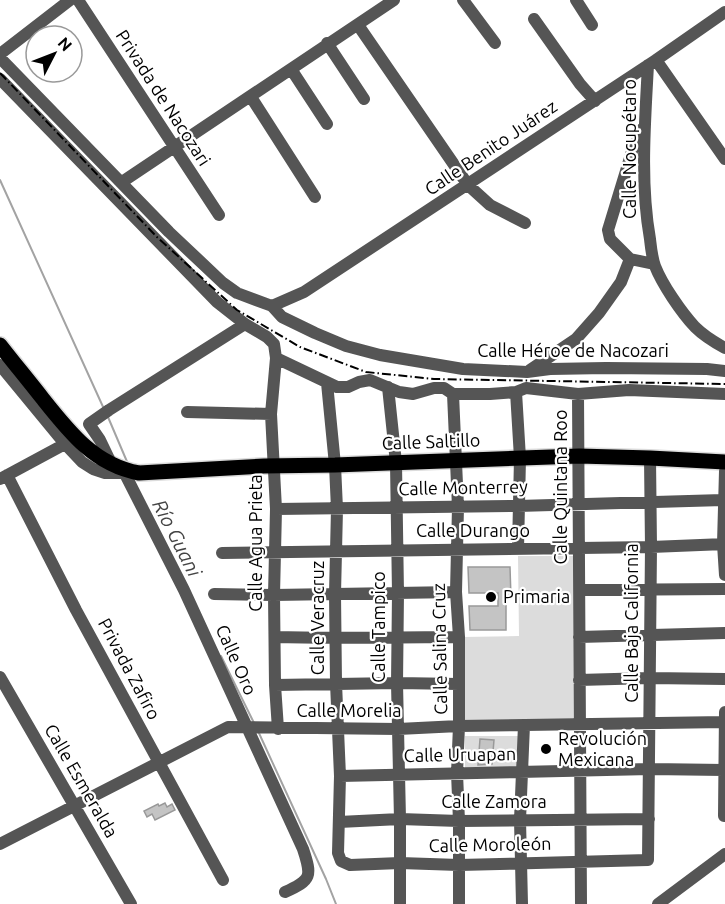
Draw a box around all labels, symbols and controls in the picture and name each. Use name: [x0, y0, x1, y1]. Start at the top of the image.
north arrow: [24, 24, 84, 84]
street label: Privada de Nacozari: [112, 26, 215, 169]
text: N: [54, 34, 76, 54]
street label: Calle Nocupétaro: [619, 79, 639, 219]
street label: Calle Benito Juárez: [421, 96, 560, 199]
street label: Calle Héroe de Nacozari: [477, 340, 669, 360]
street label: Calle Quintana Roo: [550, 410, 571, 564]
street label: Calle Saltillo: [381, 429, 481, 453]
street label: Calle Agua Prieta: [245, 474, 265, 612]
street label: Calle Monterrey: [398, 476, 528, 498]
water label: Río Guani: [148, 495, 207, 581]
street label: Calle Durango: [416, 520, 530, 540]
street label: Calle Baja California: [621, 543, 641, 703]
street label: Calle Veracruz: [307, 561, 327, 675]
street label: Calle Tampico: [368, 571, 388, 683]
street label: Calle Salina Cruz: [428, 583, 450, 715]
place label: Primaria: [503, 586, 570, 606]
marker: Primaria: [484, 590, 498, 604]
street label: Privada Zafiro: [95, 614, 165, 723]
street label: Calle Oro: [213, 621, 261, 698]
street label: Calle Morelia: [296, 700, 402, 720]
street label: Calle Esmeralda: [41, 720, 122, 841]
place label: Revolución Mexicana: [558, 728, 647, 769]
marker: Revolución Mexicana: [539, 742, 553, 756]
street label: Calle Uruapan: [404, 743, 516, 765]
street label: Calle Zamora: [441, 791, 547, 811]
street label: Calle Moroleón: [428, 833, 552, 855]

